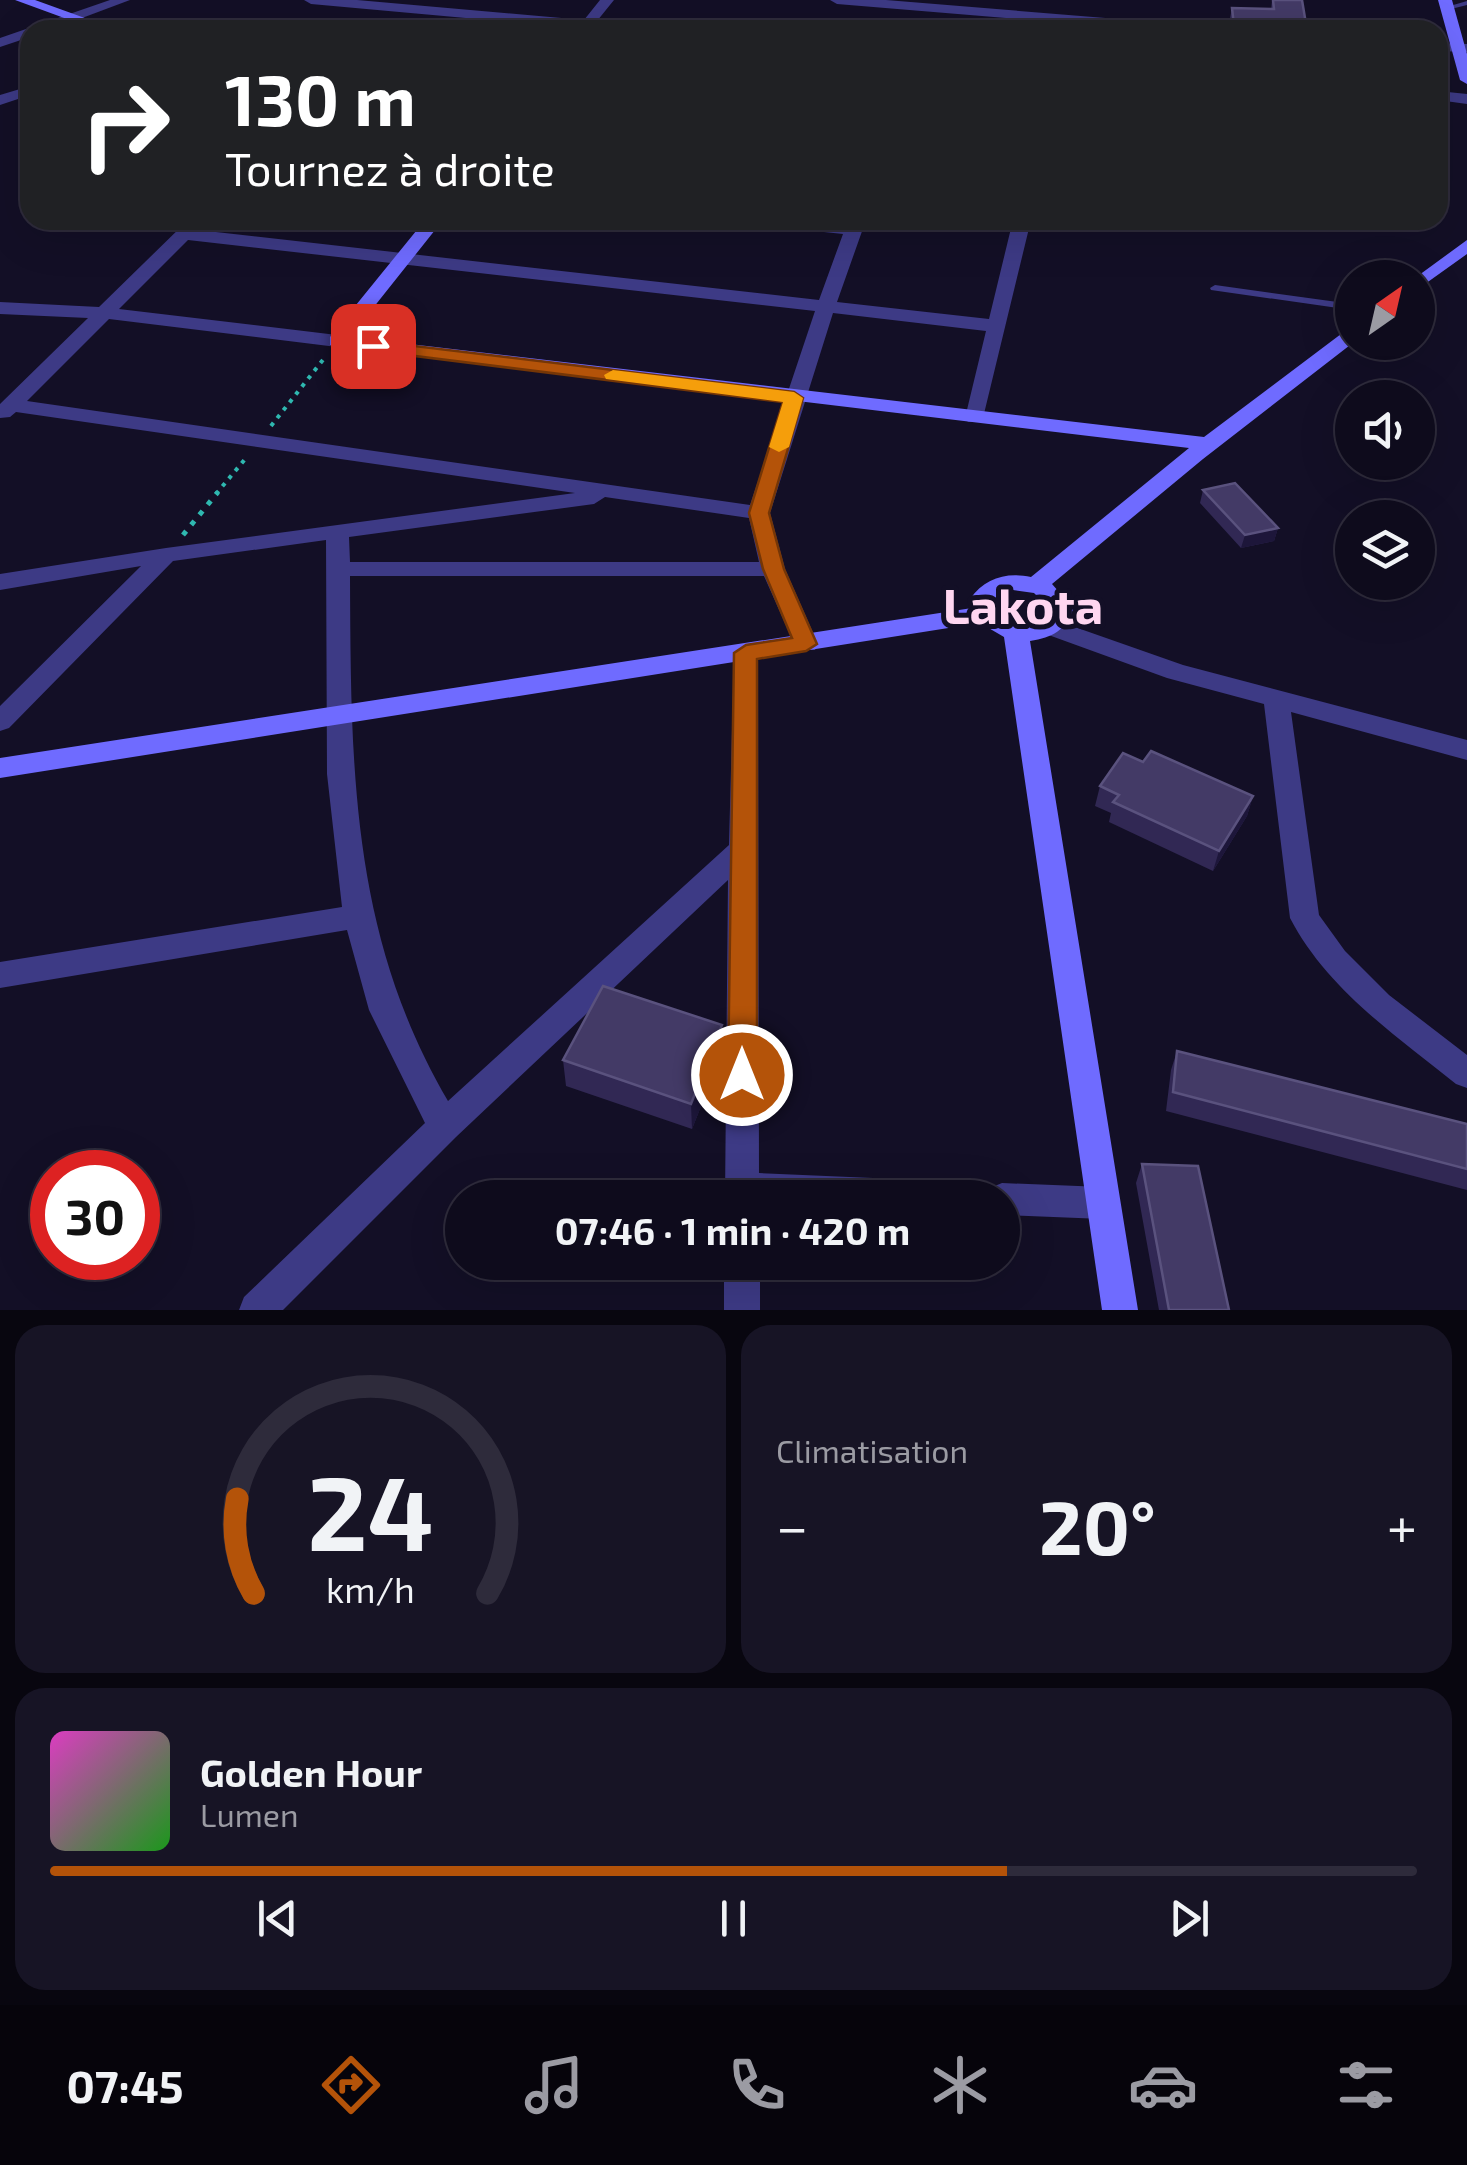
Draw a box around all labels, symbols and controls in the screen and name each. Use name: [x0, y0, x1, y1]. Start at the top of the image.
text: 130 m: [225, 56, 416, 140]
icon: right: [60, 60, 190, 190]
text: Tournez à droite: [225, 141, 555, 195]
north arrow: [1335, 260, 1435, 360]
map controls: [1335, 260, 1435, 600]
pin: [331, 304, 416, 389]
icon: arrive: [346, 319, 401, 374]
button: sound: [1335, 380, 1435, 480]
button: layers: [1335, 500, 1435, 600]
district label: Lakota: [943, 574, 1103, 634]
position arrow: [690, 1023, 794, 1127]
speed limit sign: 30: [30, 1150, 160, 1280]
text: 07:46 · 1 min · 420 m: [555, 1207, 910, 1253]
text: Climatisation: [776, 1431, 968, 1469]
text: 24: [307, 1447, 434, 1572]
text: 20°: [1039, 1480, 1156, 1570]
text: −: [776, 1492, 808, 1558]
text: +: [1387, 1492, 1417, 1558]
text: km/h: [326, 1567, 415, 1610]
text: Golden Hour: [200, 1749, 422, 1795]
text: Lumen: [200, 1795, 299, 1833]
icon: previous: [250, 1891, 305, 1946]
icon: pause: [706, 1891, 761, 1946]
icon: next: [1162, 1891, 1217, 1946]
icon: directions: [316, 2050, 386, 2120]
icon: music: [519, 2050, 589, 2120]
icon: phone: [722, 2050, 792, 2120]
icon: climate: [925, 2050, 995, 2120]
icon: car: [1128, 2050, 1198, 2120]
icon: filters: [1331, 2050, 1401, 2120]
text: 07:45: [66, 2058, 184, 2112]

